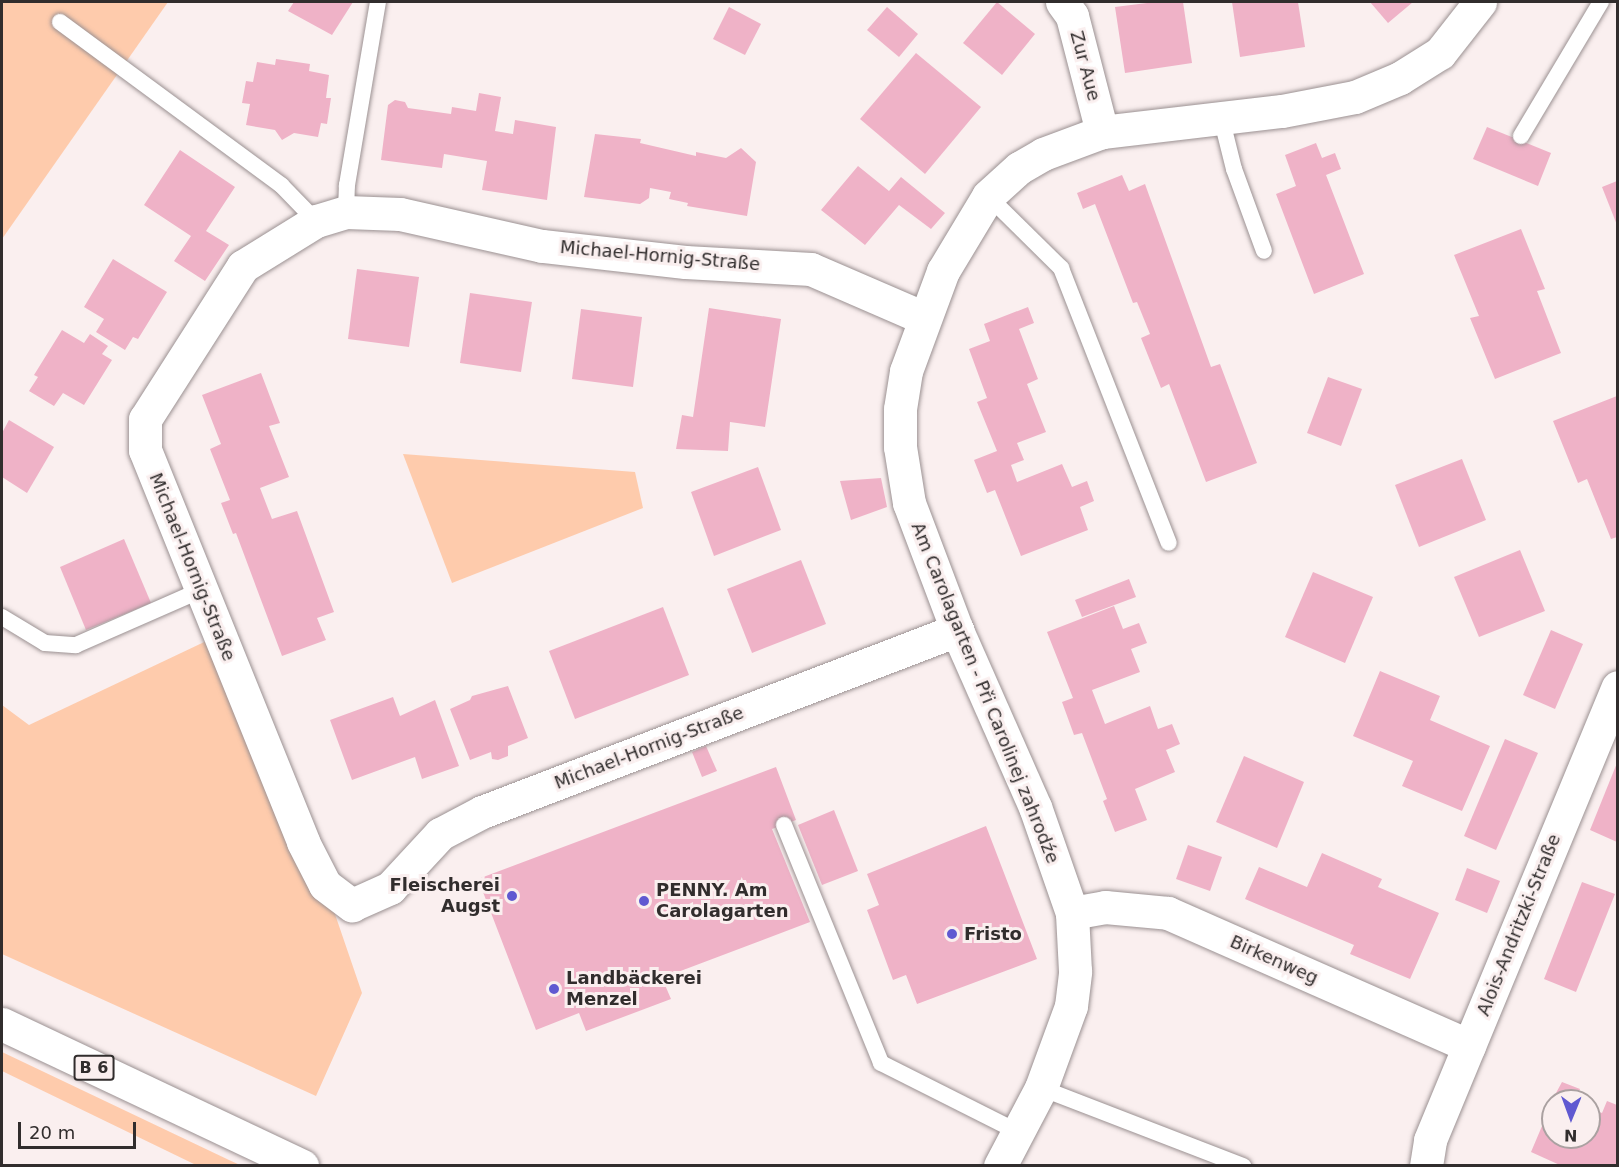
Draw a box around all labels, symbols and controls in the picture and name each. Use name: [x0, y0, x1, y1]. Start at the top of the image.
street label: Zur Aue: [1065, 29, 1105, 103]
street label: Michael-Hornig-Straße: [559, 236, 761, 276]
street label: Michael-Hornig-Straße: [144, 470, 240, 664]
street label: Am Carolagarten - Při Carolinej zahrodźe: [906, 519, 1064, 867]
street label: Michael-Hornig-Straße: [551, 702, 747, 794]
street label: Alois-Andritzki-Straße: [1473, 831, 1565, 1019]
place label: Fleischerei Augst: [389, 875, 500, 918]
place label: PENNY. Am Carolagarten: [656, 880, 788, 922]
marker: Fleischerei Augst: [505, 889, 519, 903]
marker: PENNY. Am Carolagarten: [637, 894, 651, 908]
place label: Fristo: [964, 923, 1022, 945]
marker: Fristo: [945, 927, 959, 941]
street label: Birkenweg: [1227, 931, 1321, 989]
place label: Landbäckerei Menzel: [566, 968, 702, 1010]
marker: Landbäckerei Menzel: [547, 982, 561, 996]
road number: B 6: [73, 1055, 115, 1081]
north arrow: [1541, 1089, 1601, 1149]
scale bar: [21, 1110, 140, 1148]
text: 20 m: [29, 1122, 75, 1143]
text: N: [1564, 1126, 1578, 1145]

